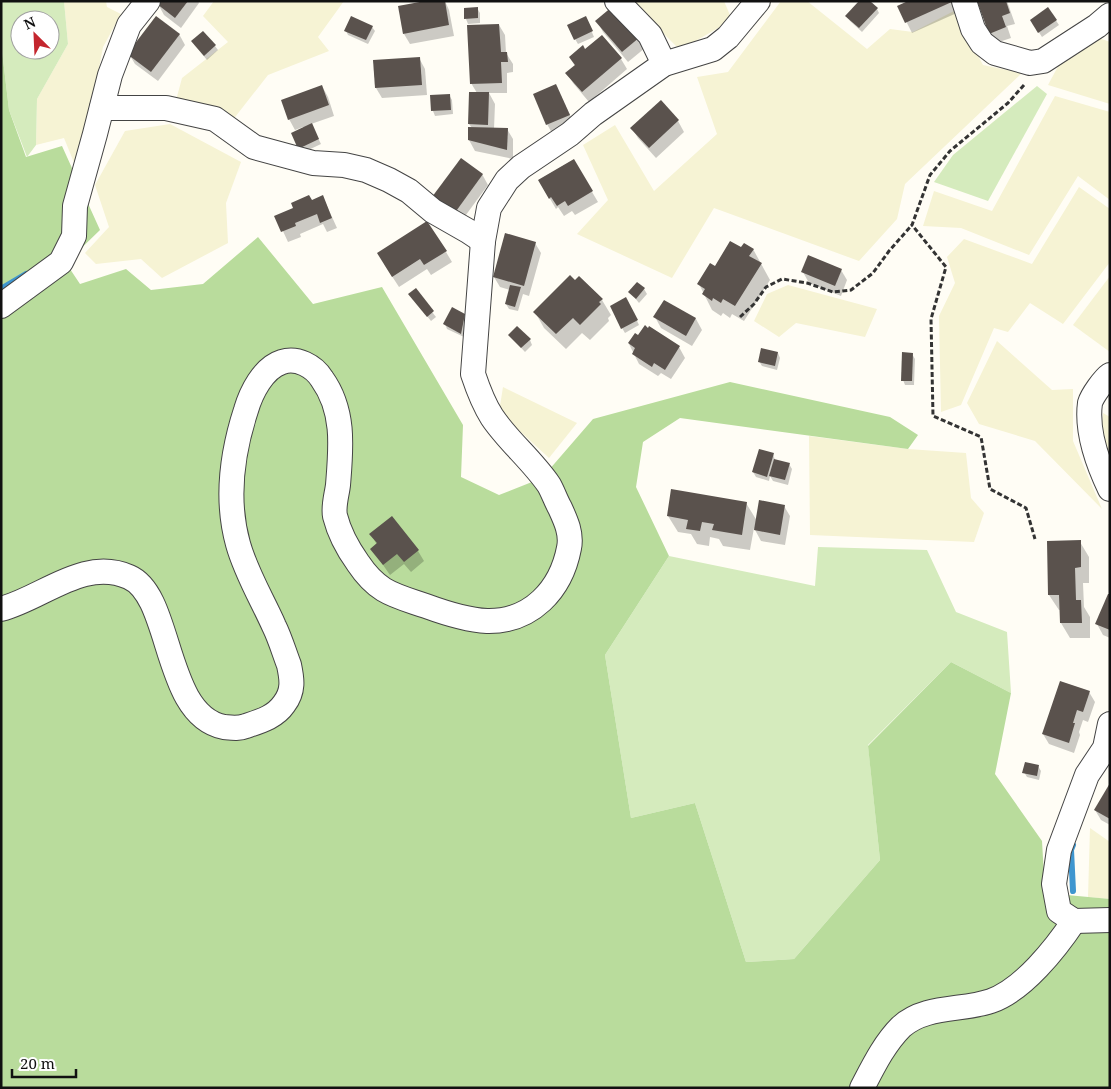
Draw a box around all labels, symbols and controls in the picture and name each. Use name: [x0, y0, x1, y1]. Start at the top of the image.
north arrow: [10, 10, 60, 60]
text: N: [21, 12, 38, 34]
scale bar: [12, 1046, 76, 1078]
text: 20 m: [20, 1053, 55, 1073]

